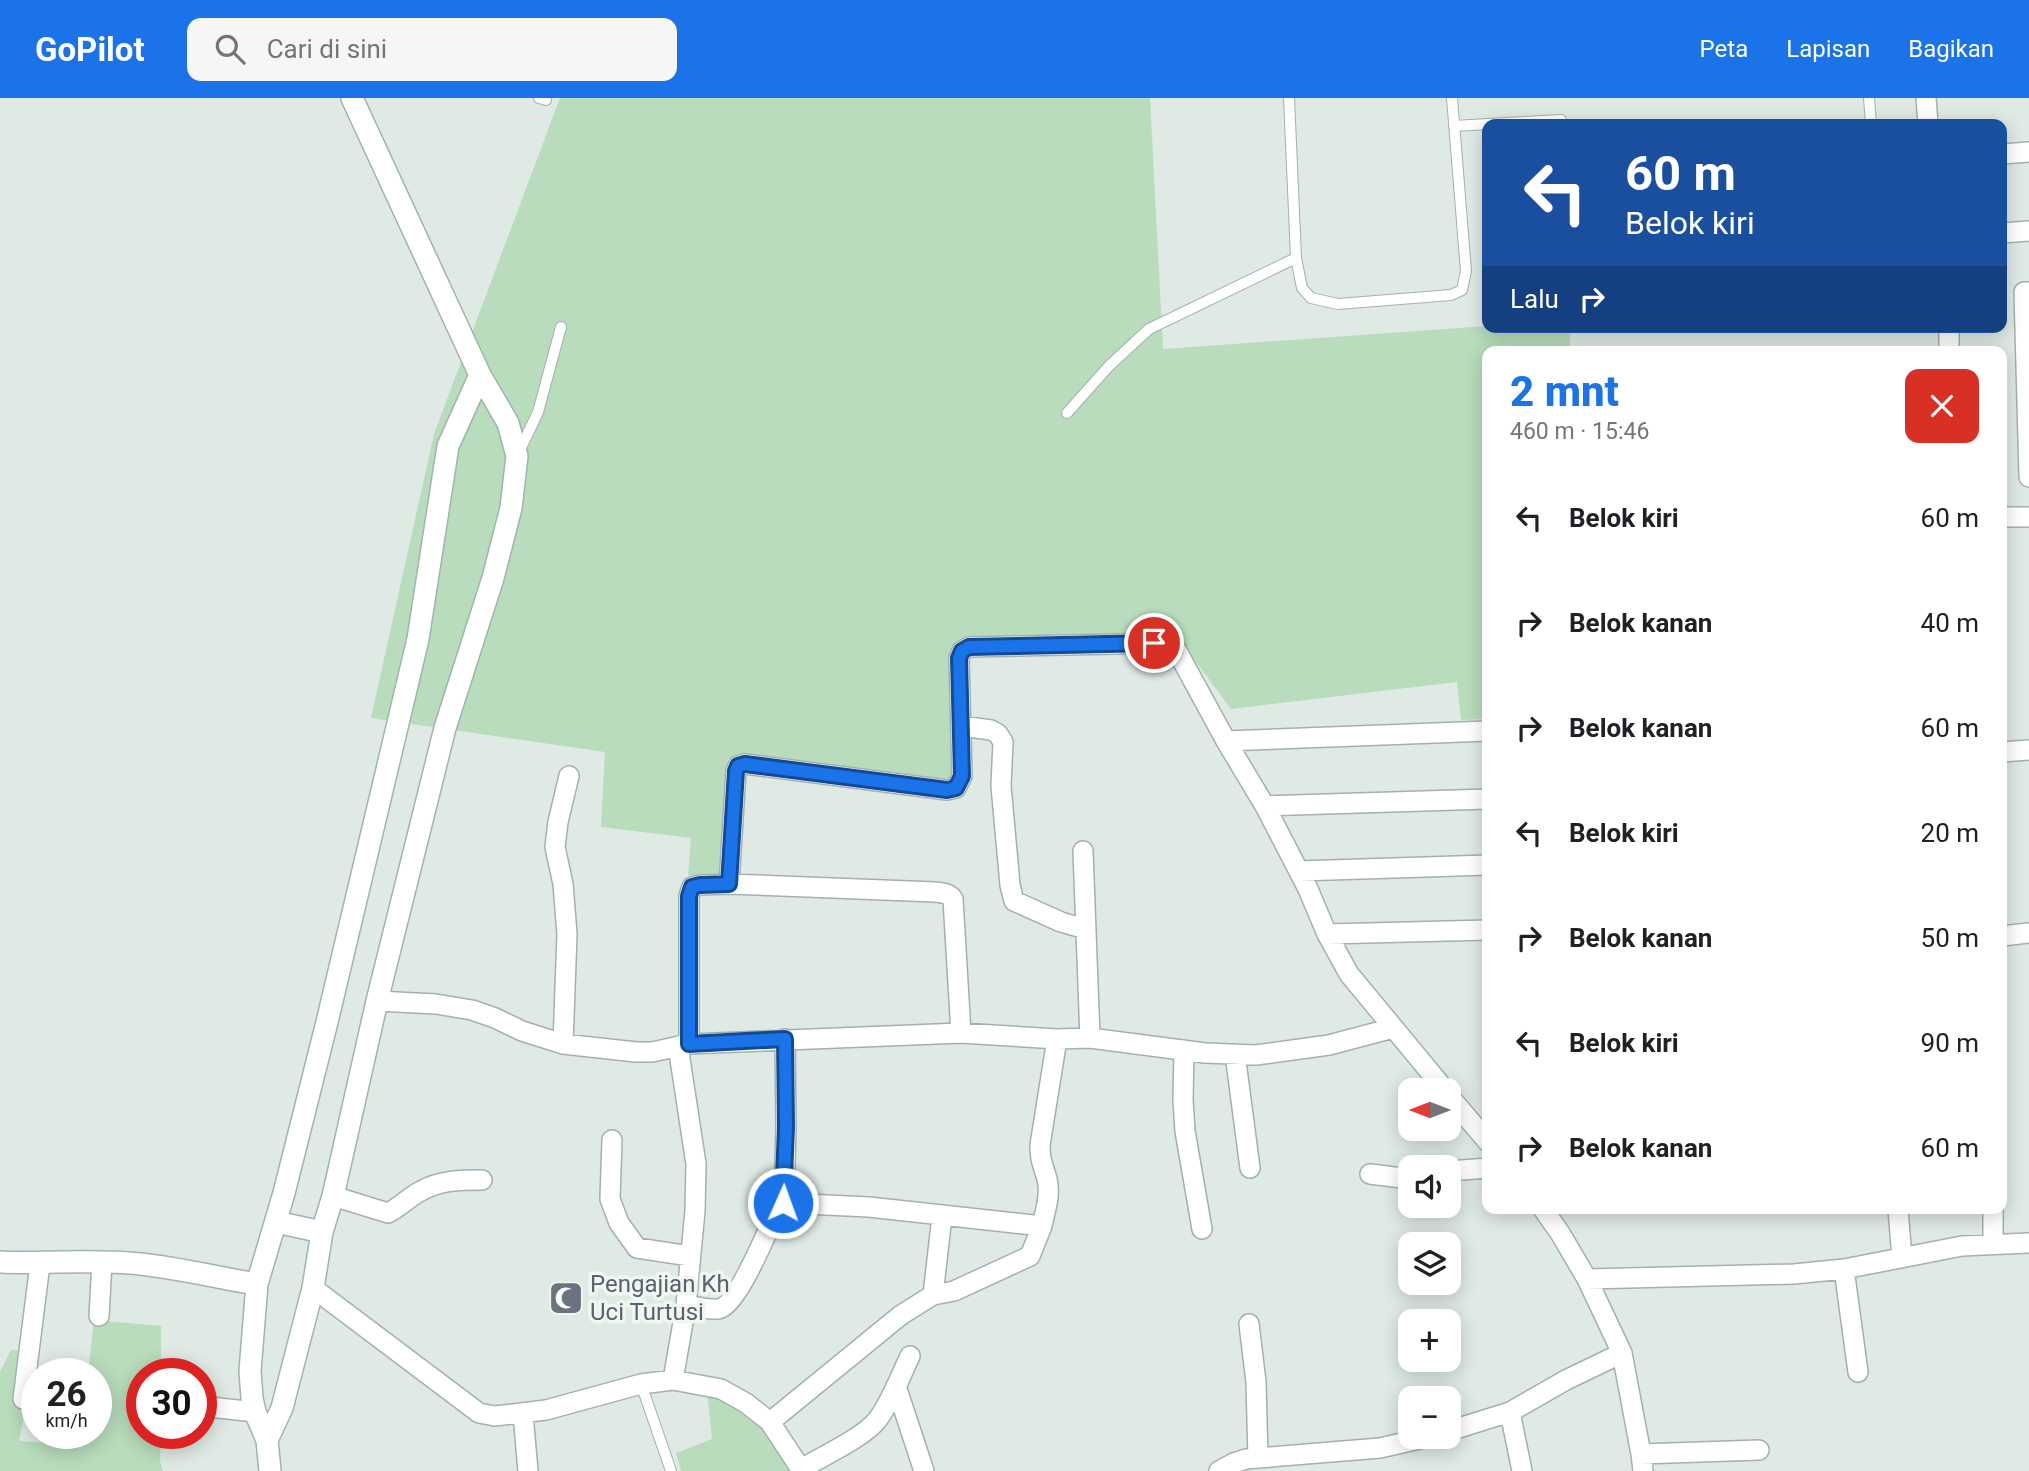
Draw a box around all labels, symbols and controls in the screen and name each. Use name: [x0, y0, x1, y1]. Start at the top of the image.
search box: [187, 18, 677, 81]
text: GoPilot: [35, 30, 145, 69]
icon: search: [211, 30, 249, 68]
text: Cari di sini: [267, 34, 387, 64]
text: Peta: [1700, 35, 1748, 63]
text: Lapisan: [1786, 35, 1870, 63]
text: Bagikan: [1908, 35, 1994, 63]
text: 60 m: [1625, 145, 1736, 202]
icon: left: [1510, 147, 1601, 238]
text: Belok kiri: [1625, 204, 1755, 242]
icon: right: [1573, 280, 1611, 318]
text: Lalu: [1510, 284, 1559, 314]
text: 2 mnt: [1510, 367, 1619, 416]
button: close: [1905, 369, 1979, 443]
text: 460 m · 15:46: [1510, 418, 1649, 445]
icon: left: [1510, 499, 1548, 537]
text: Belok kiri: [1569, 503, 1679, 533]
text: 60 m: [1921, 503, 1979, 533]
icon: right: [1510, 604, 1548, 642]
text: Belok kanan: [1569, 608, 1712, 638]
text: 40 m: [1921, 608, 1979, 638]
pin: [1124, 613, 1184, 673]
icon: arrive: [1135, 624, 1173, 662]
icon: right: [1510, 709, 1548, 747]
text: Belok kanan: [1569, 713, 1712, 743]
text: 60 m: [1921, 713, 1979, 743]
icon: left: [1510, 814, 1548, 852]
text: Belok kiri: [1569, 818, 1679, 848]
text: 20 m: [1921, 818, 1979, 848]
icon: right: [1510, 919, 1548, 957]
text: Belok kanan: [1569, 923, 1712, 953]
text: 50 m: [1921, 923, 1979, 953]
icon: left: [1510, 1024, 1548, 1062]
text: Belok kiri: [1569, 1028, 1679, 1058]
text: 90 m: [1921, 1028, 1979, 1058]
north arrow: [1398, 1078, 1461, 1141]
map controls: [1398, 1078, 1461, 1449]
icon: right: [1510, 1129, 1548, 1167]
text: Belok kanan: [1569, 1133, 1712, 1163]
text: 60 m: [1921, 1133, 1979, 1163]
button: sound: [1398, 1155, 1461, 1218]
position arrow: [746, 1166, 820, 1240]
button: layers: [1398, 1232, 1461, 1295]
place label: Pengajian Kh Uci Turtusi: [590, 1270, 730, 1326]
mosque icon: Pengajian Kh Uci Turtusi: [547, 1279, 585, 1317]
button: +: [1398, 1309, 1461, 1372]
speed limit sign: 30: [126, 1358, 217, 1449]
text: 26: [46, 1374, 87, 1415]
button: −: [1398, 1386, 1461, 1449]
text: km/h: [45, 1410, 88, 1431]

